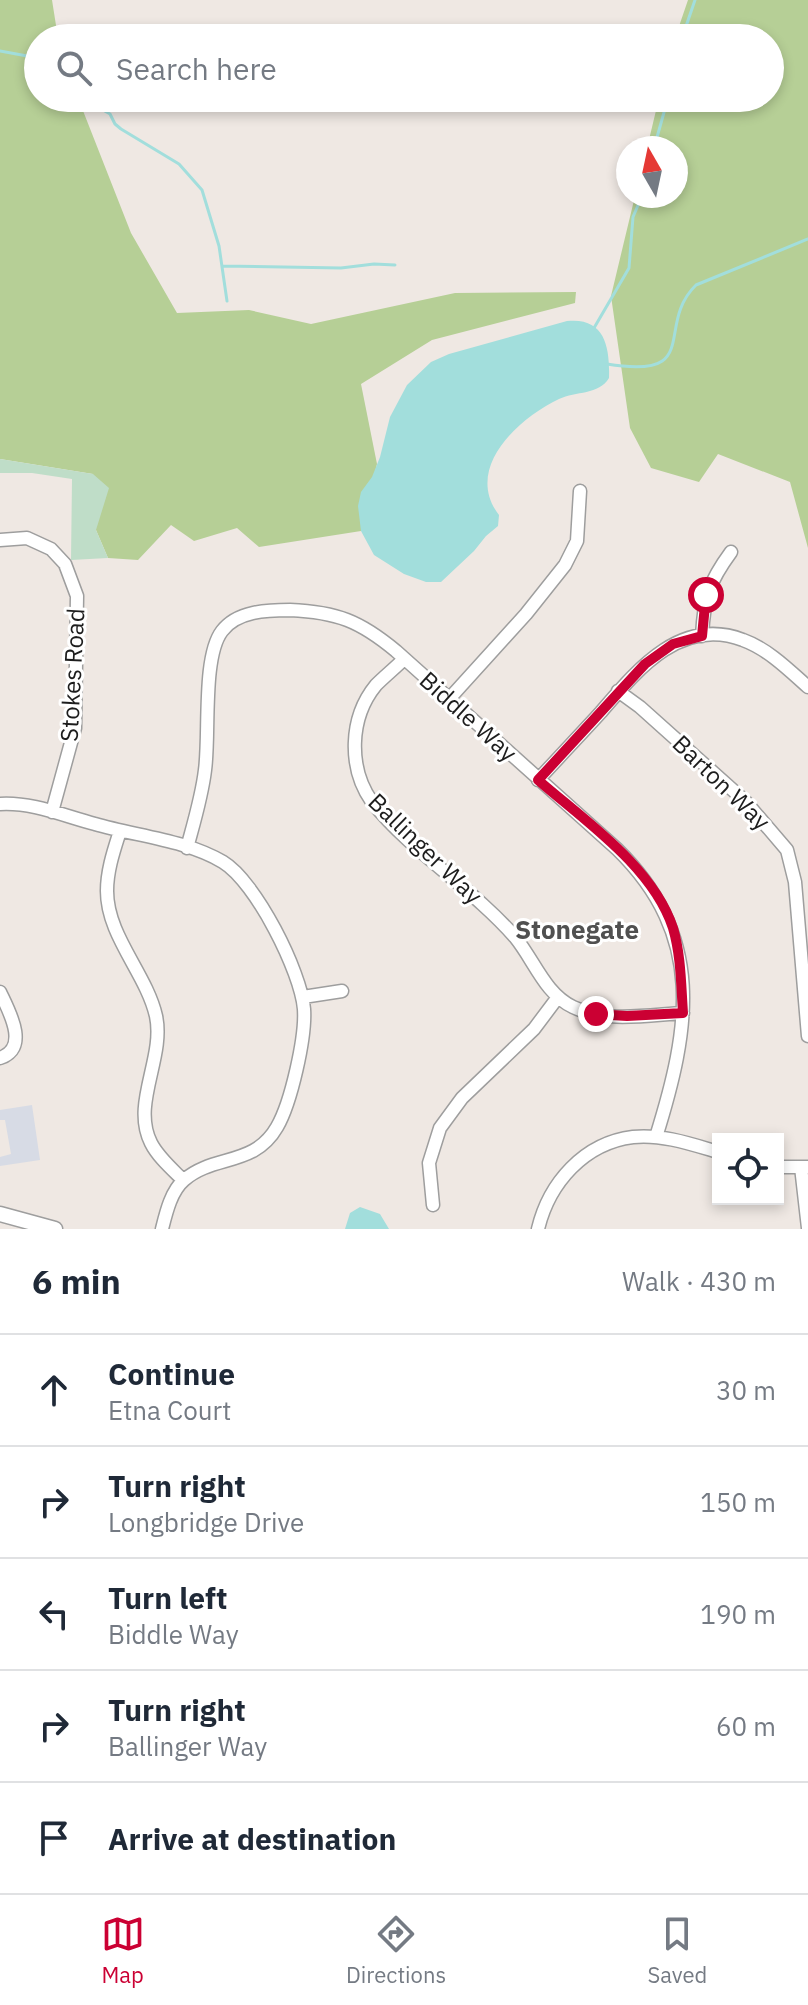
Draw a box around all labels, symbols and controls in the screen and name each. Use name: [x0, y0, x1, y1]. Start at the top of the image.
search box: [24, 24, 784, 112]
icon: search: [52, 46, 96, 90]
text: Search here: [116, 49, 277, 88]
north arrow: [616, 136, 688, 208]
route start: [688, 577, 724, 613]
street label: Stokes Road: [53, 607, 91, 743]
street label: Biddle Way: [413, 664, 524, 769]
street label: Barton Way: [666, 728, 778, 837]
street label: Ballinger Way: [362, 786, 490, 911]
district label: Stonegate: [515, 912, 639, 946]
route end: [578, 996, 614, 1032]
map controls: [712, 1133, 784, 1205]
button: locate: [712, 1133, 784, 1205]
text: 6 min: [32, 1259, 121, 1303]
text: Walk · 430 m: [622, 1264, 776, 1298]
text: Continue: [108, 1354, 235, 1393]
icon: ahead: [32, 1368, 76, 1412]
text: 30 m: [716, 1373, 776, 1407]
text: Etna Court: [108, 1393, 231, 1427]
text: Turn right: [108, 1466, 246, 1505]
icon: right: [32, 1480, 76, 1524]
text: 150 m: [700, 1485, 776, 1519]
text: Longbridge Drive: [108, 1505, 304, 1539]
text: Turn left: [108, 1578, 227, 1617]
icon: left: [32, 1592, 76, 1636]
text: 190 m: [700, 1597, 776, 1631]
text: Biddle Way: [108, 1617, 239, 1651]
text: Turn right: [108, 1690, 246, 1729]
icon: right: [32, 1704, 76, 1748]
text: 60 m: [716, 1709, 776, 1743]
text: Ballinger Way: [108, 1729, 267, 1763]
icon: arrive: [32, 1816, 76, 1860]
text: Arrive at destination: [108, 1819, 396, 1858]
tab: Map: [101, 1912, 145, 1989]
tab: Directions: [346, 1912, 446, 1989]
tab: Saved: [647, 1912, 707, 1989]

